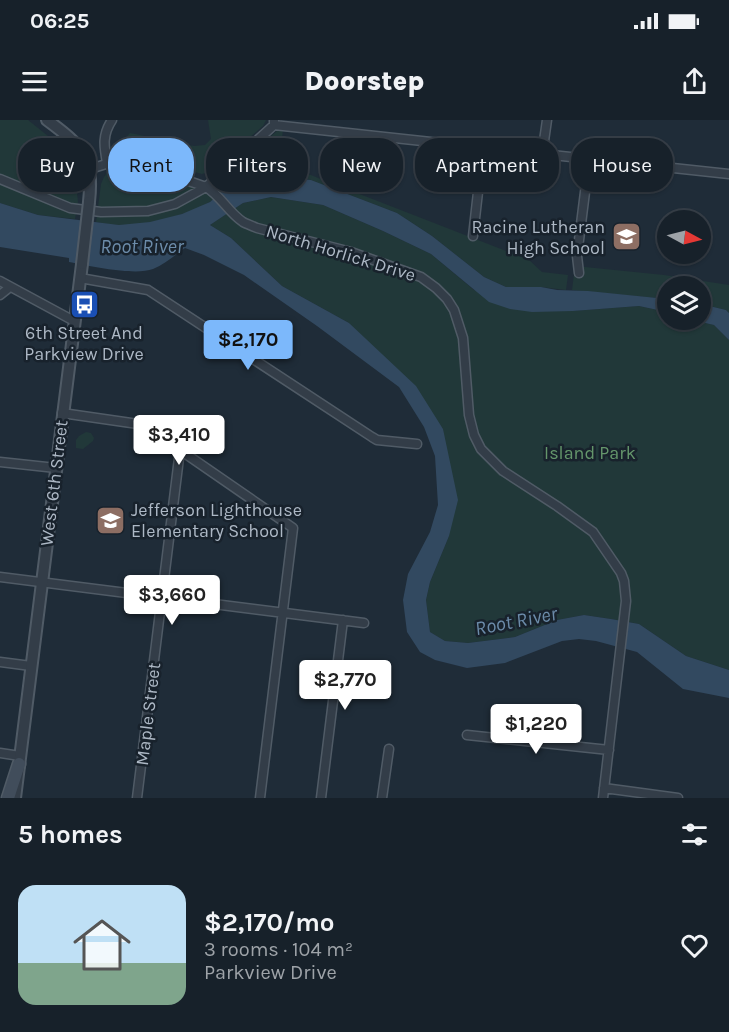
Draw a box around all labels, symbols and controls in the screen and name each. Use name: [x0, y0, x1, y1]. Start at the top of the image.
text: 06:25: [30, 8, 89, 34]
icon: menu: [18, 65, 51, 98]
text: Doorstep: [305, 65, 424, 97]
icon: share: [678, 65, 711, 98]
chip: Buy: [18, 138, 96, 192]
chip: Rent: [108, 138, 194, 192]
chip: Filters: [206, 138, 308, 192]
chip: New: [320, 138, 403, 192]
chip: Apartment: [415, 138, 559, 192]
chip: House: [571, 138, 673, 192]
north arrow: [657, 210, 711, 264]
map controls: [657, 210, 711, 330]
place label: Racine Lutheran High School: [472, 216, 605, 259]
street label: North Horlick Drive: [264, 220, 418, 286]
school or university icon: Racine Lutheran High School: [610, 221, 642, 253]
water label: Root River: [100, 235, 185, 258]
button: layers: [657, 276, 711, 330]
bus stop icon: 6th Street And Parkview Drive: [68, 288, 100, 320]
pin: $2,170: [199, 320, 297, 371]
place label: 6th Street And Parkview Drive: [24, 322, 144, 365]
text: $2,170: [218, 328, 278, 351]
pin: $3,410: [130, 415, 228, 466]
street label: West 6th Street: [35, 418, 73, 547]
text: $3,410: [148, 423, 210, 446]
park label: Island Park: [544, 442, 636, 464]
place label: Jefferson Lighthouse Elementary School: [131, 499, 302, 542]
school or university icon: Jefferson Lighthouse Elementary School: [94, 504, 126, 536]
pin: $3,660: [123, 575, 221, 626]
text: $3,660: [138, 583, 206, 606]
water label: Root River: [473, 602, 560, 640]
pin: $2,770: [296, 660, 394, 711]
street label: Maple Street: [131, 661, 165, 767]
text: $2,770: [313, 668, 377, 691]
pin: $1,220: [487, 704, 585, 755]
text: $1,220: [505, 712, 567, 735]
icon: filters: [678, 818, 711, 851]
text: 5 homes: [18, 819, 123, 850]
text: $2,170/mo: [204, 907, 335, 938]
icon: home: [66, 909, 138, 981]
icon: heart: [678, 929, 711, 962]
text: 3 rooms · 104 m²: [204, 938, 353, 961]
text: Parkview Drive: [204, 961, 337, 984]

